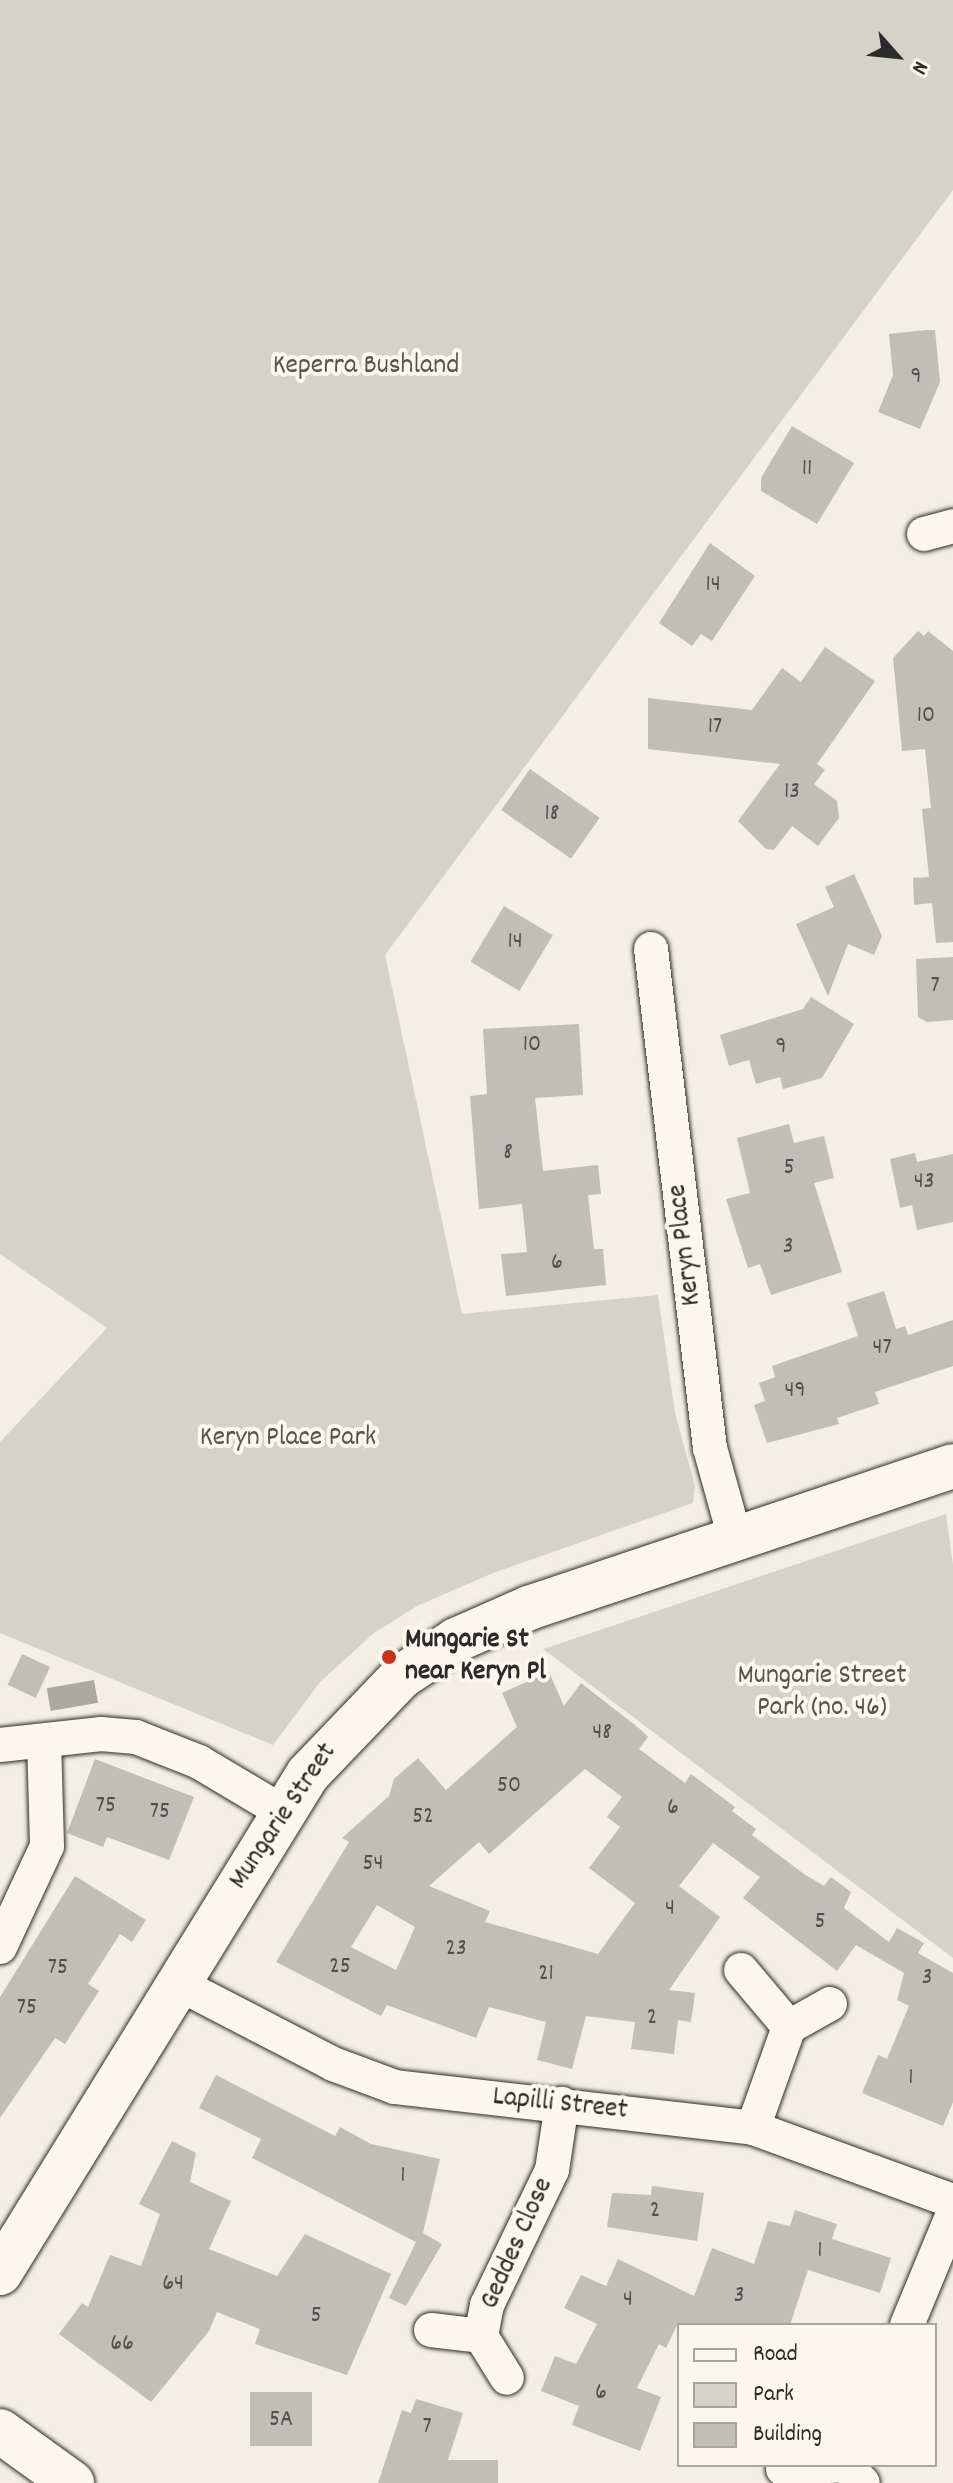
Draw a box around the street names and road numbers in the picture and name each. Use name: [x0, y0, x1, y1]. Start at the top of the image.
street label: Keryn Place: [662, 1182, 710, 1308]
street label: Mungarie Street: [223, 1738, 345, 1896]
street label: Lapilli Street: [491, 2081, 629, 2129]
street label: Geddes Close: [474, 2173, 562, 2315]

